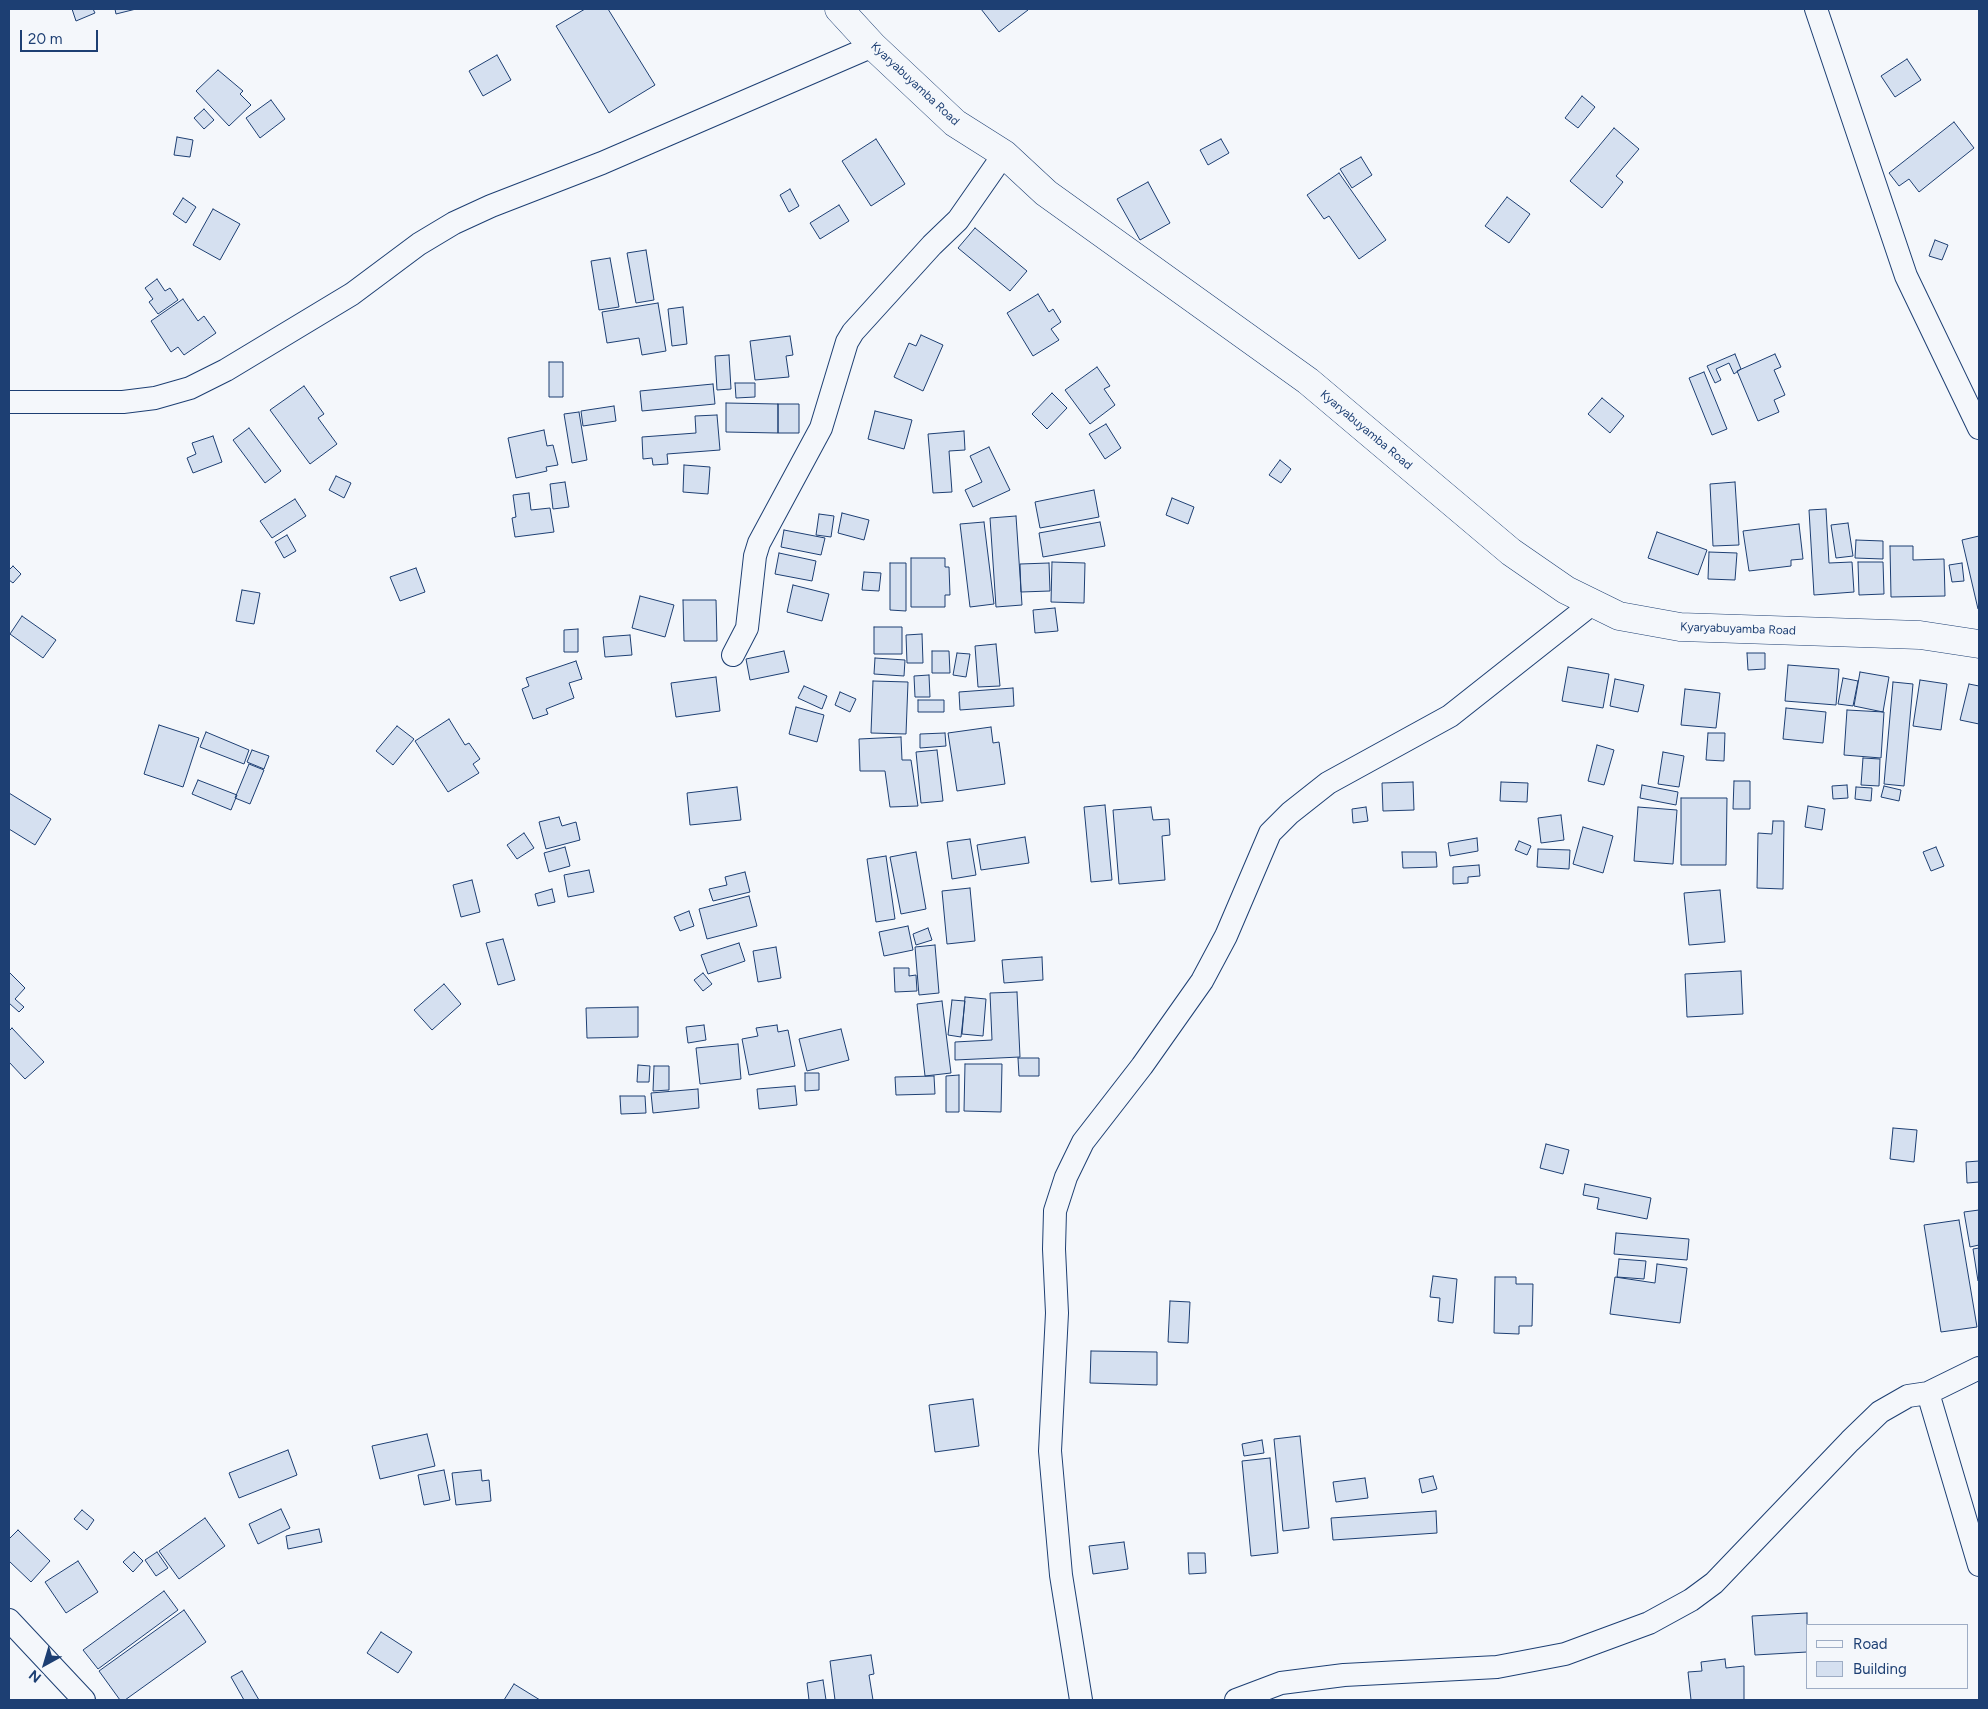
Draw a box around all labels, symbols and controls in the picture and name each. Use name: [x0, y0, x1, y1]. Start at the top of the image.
scale bar: [22, 20, 100, 52]
text: 20 m: [28, 30, 62, 48]
street label: Kyaryabuyamba Road: [868, 39, 962, 129]
street label: Kyaryabuyamba Road: [1317, 387, 1415, 473]
street label: Kyaryabuyamba Road: [1680, 620, 1796, 638]
legend: [1806, 1624, 1968, 1689]
text: Road: [1853, 1635, 1888, 1653]
north arrow: [20, 1639, 70, 1689]
text: Building: [1853, 1660, 1907, 1678]
text: N: [26, 1666, 45, 1686]

